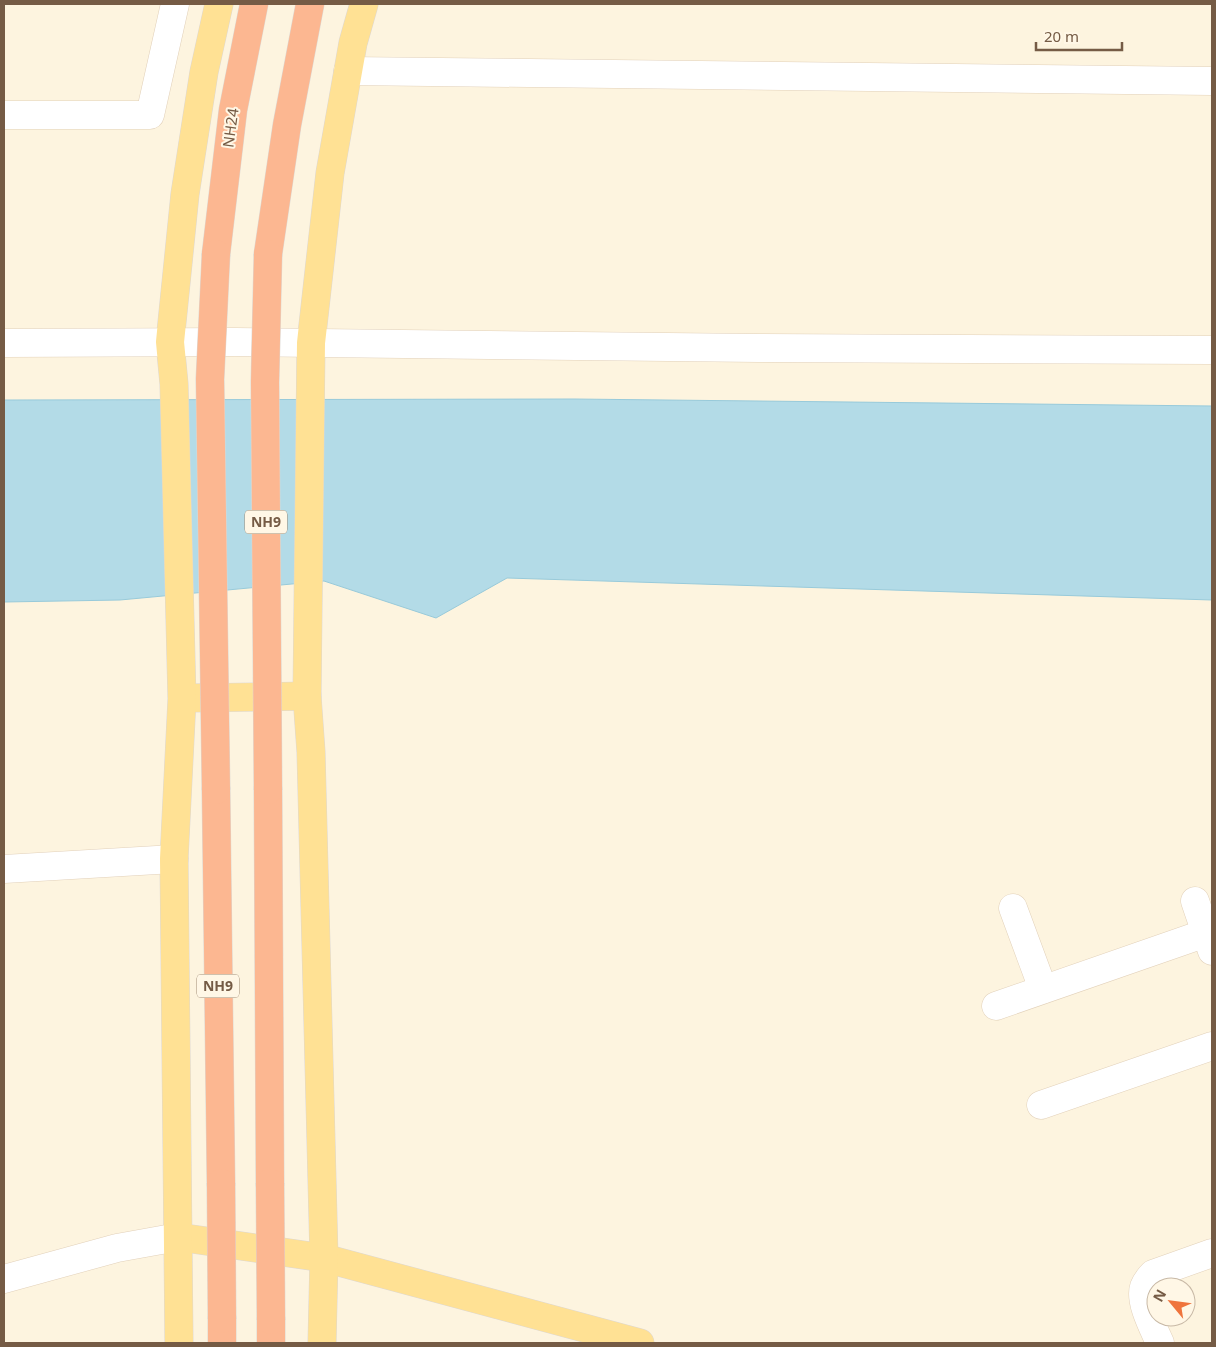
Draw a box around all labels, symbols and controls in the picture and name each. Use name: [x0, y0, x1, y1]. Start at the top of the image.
scale bar: [1036, 20, 1122, 52]
text: 20 m: [1044, 26, 1079, 46]
street label: NH24: [217, 106, 243, 149]
road number: NH9: [245, 511, 287, 534]
road number: NH9: [197, 974, 239, 998]
north arrow: [1146, 1277, 1196, 1327]
text: N: [1148, 1286, 1170, 1305]

